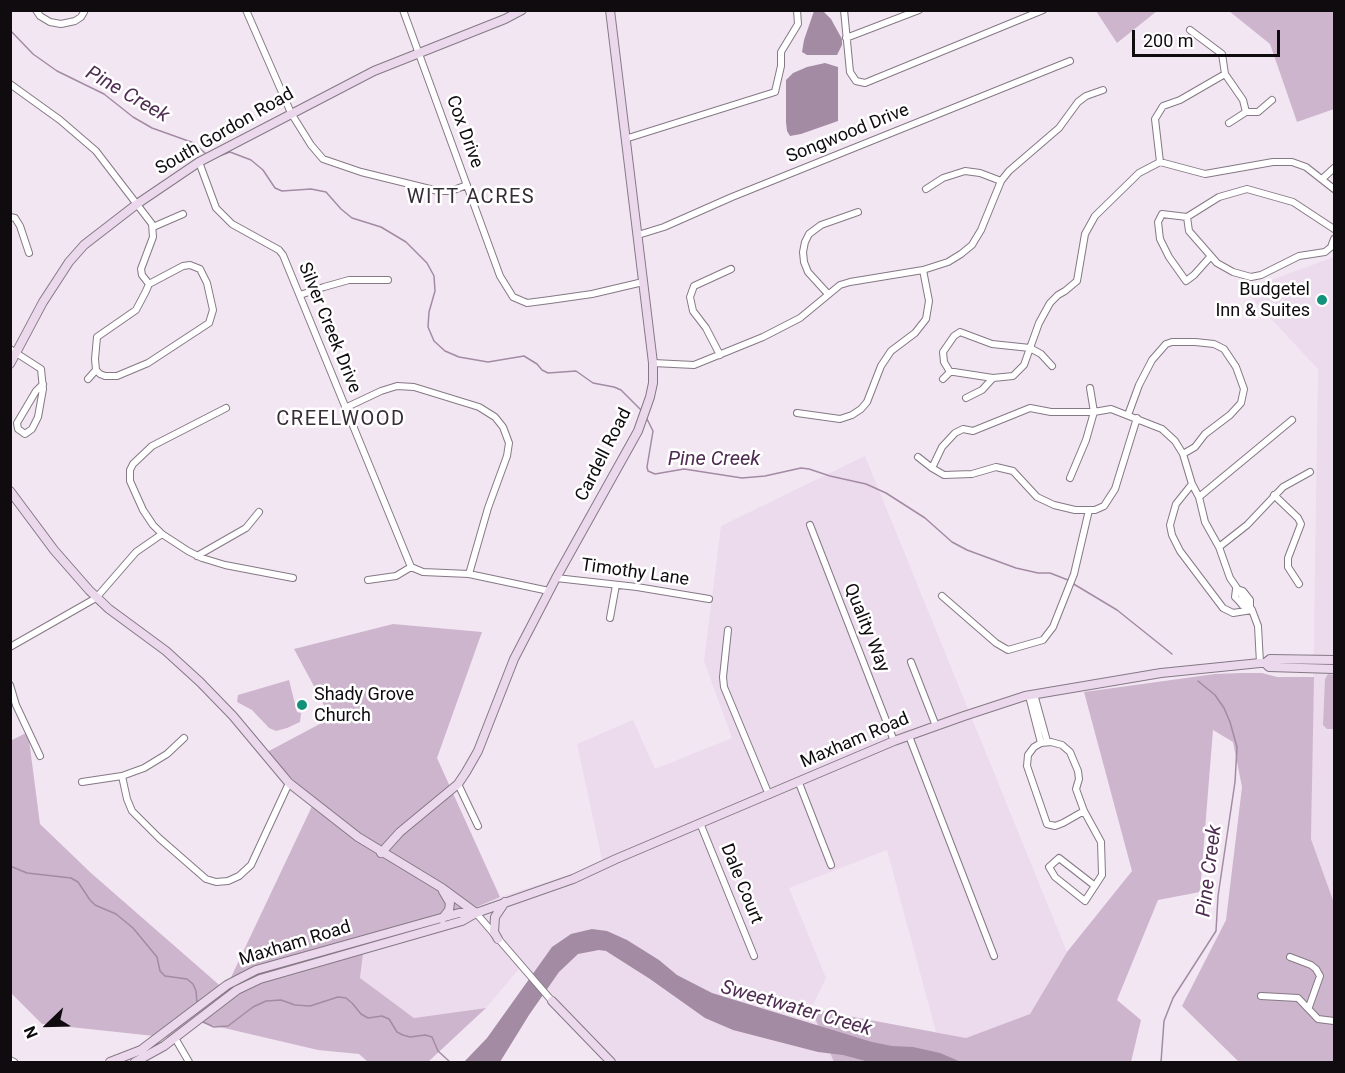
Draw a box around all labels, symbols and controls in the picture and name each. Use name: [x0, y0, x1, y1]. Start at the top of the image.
scale bar: [1135, 18, 1284, 56]
text: 200 m: [1143, 30, 1194, 51]
water label: Pine Creek: [81, 62, 173, 128]
street label: South Gordon Road: [152, 84, 298, 180]
street label: Cox Drive: [441, 93, 487, 171]
street label: Songwood Drive: [784, 100, 912, 168]
district label: WITT ACRES: [407, 186, 535, 210]
street label: Silver Creek Drive: [293, 260, 365, 396]
place label: Budgetel Inn & Suites: [1215, 279, 1310, 322]
marker: Budgetel Inn & Suites: [1315, 293, 1329, 307]
street label: Cardell Road: [571, 405, 637, 505]
district label: CREELWOOD: [276, 408, 406, 432]
water label: Pine Creek: [668, 448, 760, 472]
street label: Timothy Lane: [580, 555, 690, 591]
street label: Quality Way: [838, 581, 894, 675]
place label: Shady Grove Church: [314, 684, 414, 726]
marker: Shady Grove Church: [295, 698, 309, 712]
street label: Maxham Road: [798, 708, 912, 774]
water label: Pine Creek: [1192, 824, 1228, 918]
street label: Dale Court: [715, 841, 767, 927]
street label: Maxham Road: [237, 917, 353, 971]
water label: Sweetwater Creek: [718, 976, 874, 1042]
north arrow: [18, 995, 78, 1055]
text: N: [20, 1023, 42, 1041]

